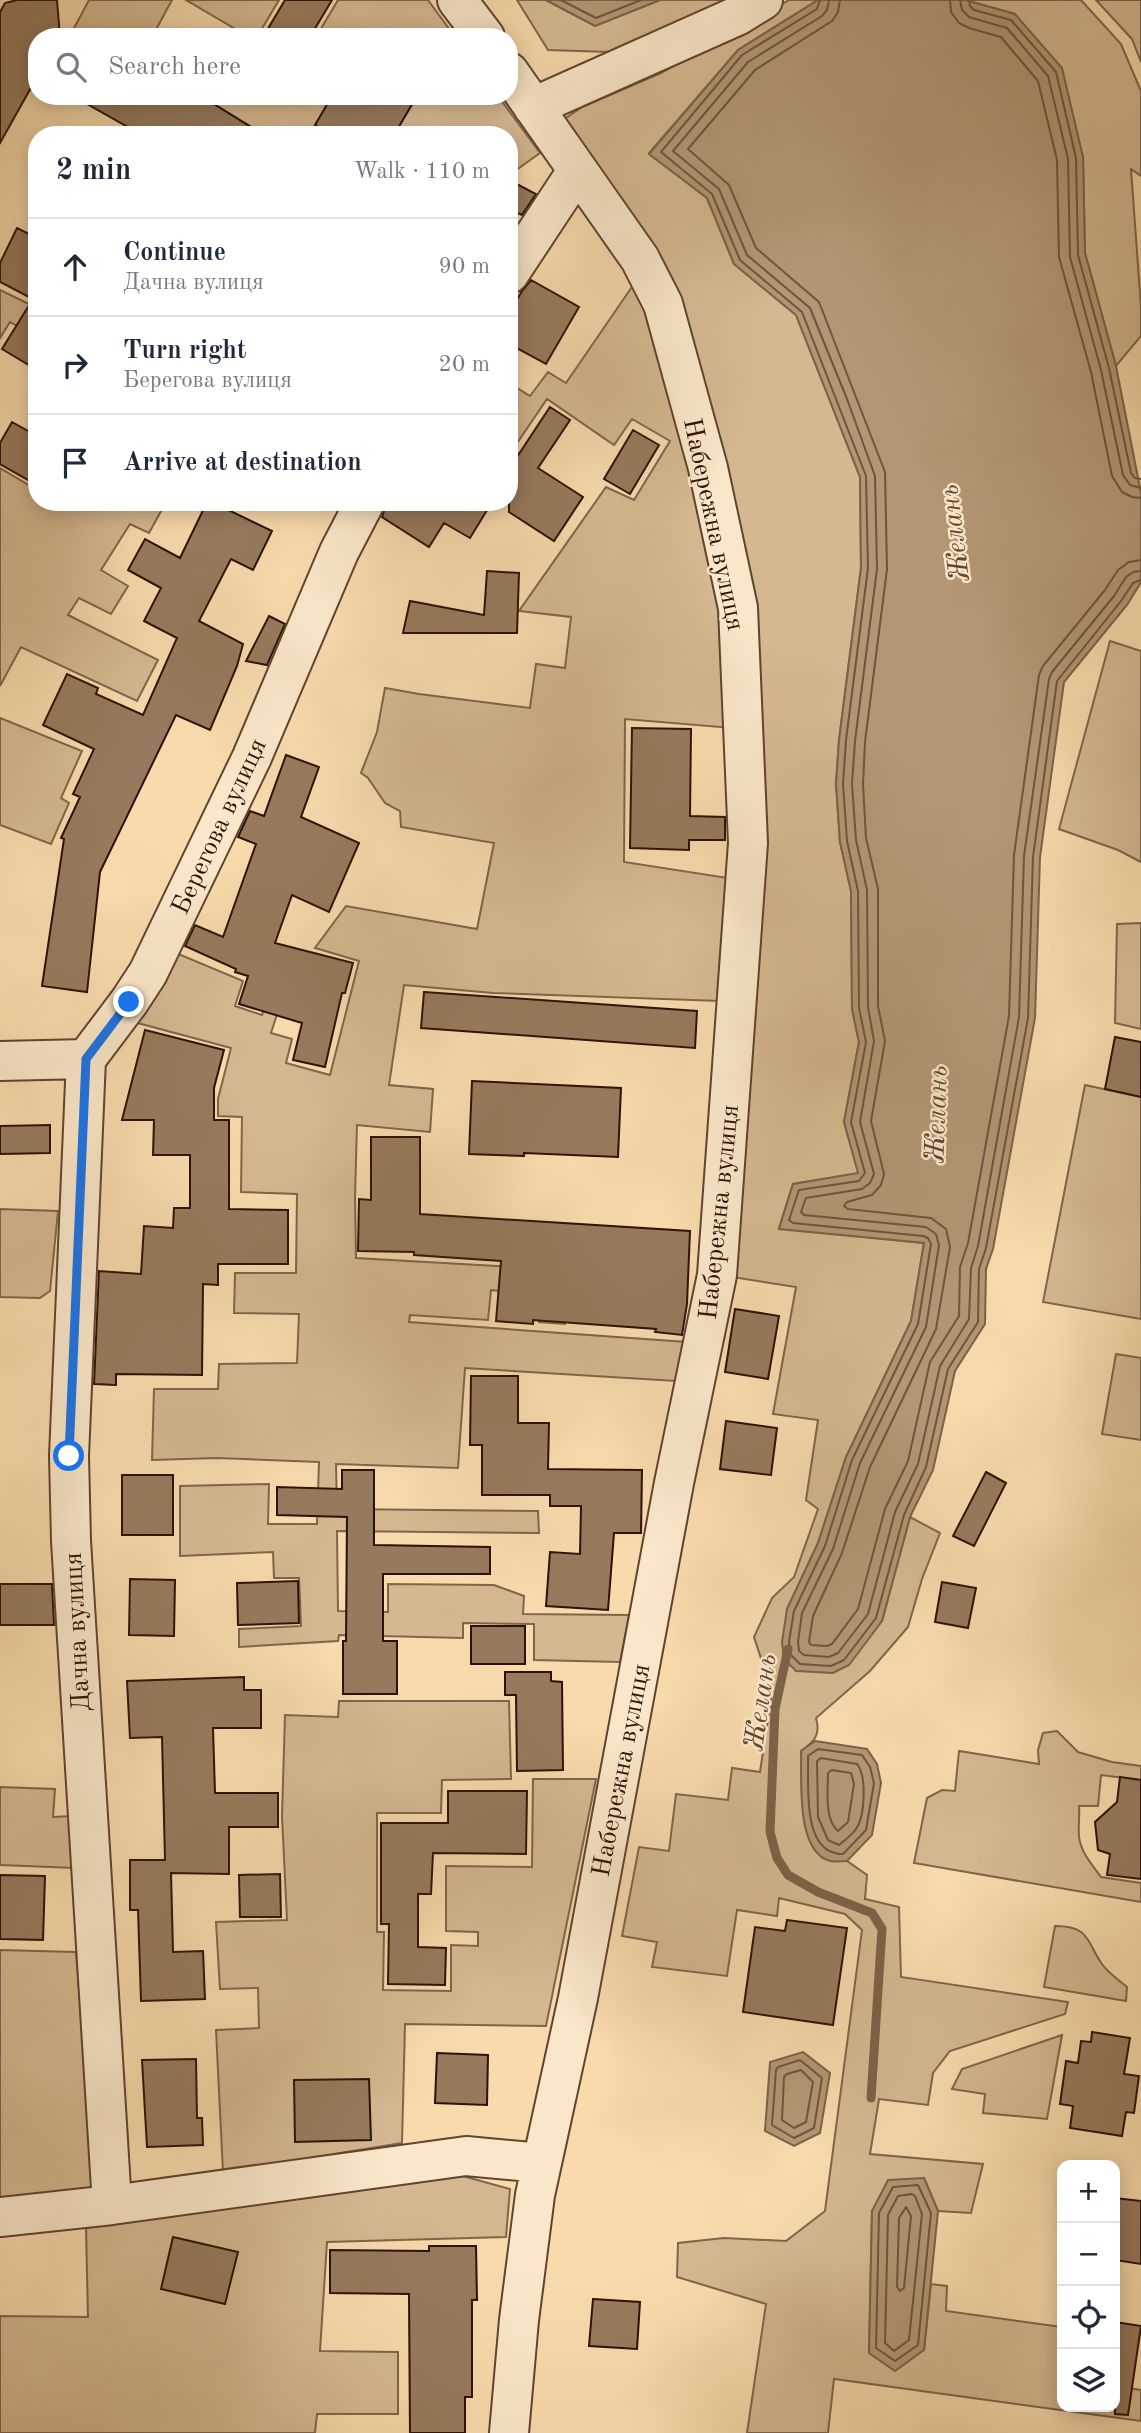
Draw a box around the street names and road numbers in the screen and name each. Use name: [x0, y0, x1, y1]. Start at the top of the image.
street label: Набережна вулиця: [678, 416, 748, 633]
street label: Берегова вулиця: [168, 735, 272, 919]
street label: Набережна вулиця: [696, 1103, 744, 1321]
street label: Дачна вулиця: [61, 1552, 95, 1712]
street label: Набережна вулиця: [589, 1662, 655, 1879]

